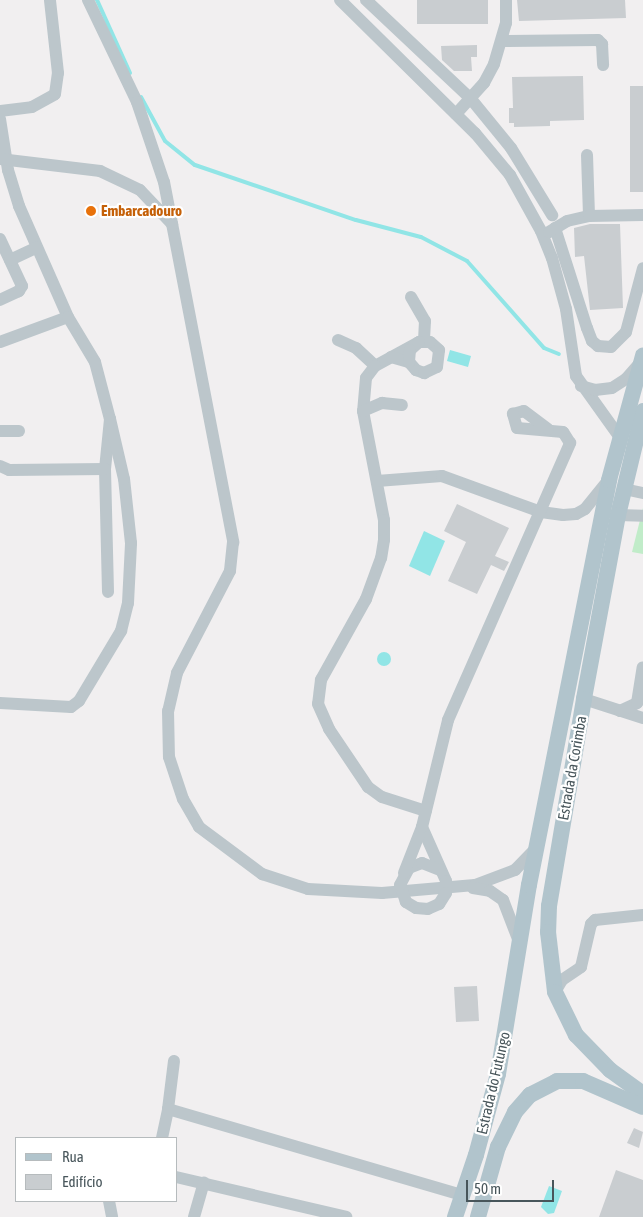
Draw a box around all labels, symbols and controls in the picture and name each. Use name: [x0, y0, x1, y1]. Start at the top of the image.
place label: Embarcadouro: [101, 202, 182, 220]
marker: Embarcadouro: [85, 205, 97, 217]
street label: Estrada da Corimba: [554, 714, 590, 822]
street label: Estrada do Futungo: [472, 1030, 514, 1136]
legend: [15, 1137, 178, 1202]
text: Rua: [62, 1148, 84, 1165]
scale bar: [468, 1170, 556, 1202]
text: Edifício: [62, 1173, 103, 1190]
text: 50 m: [474, 1180, 501, 1197]

